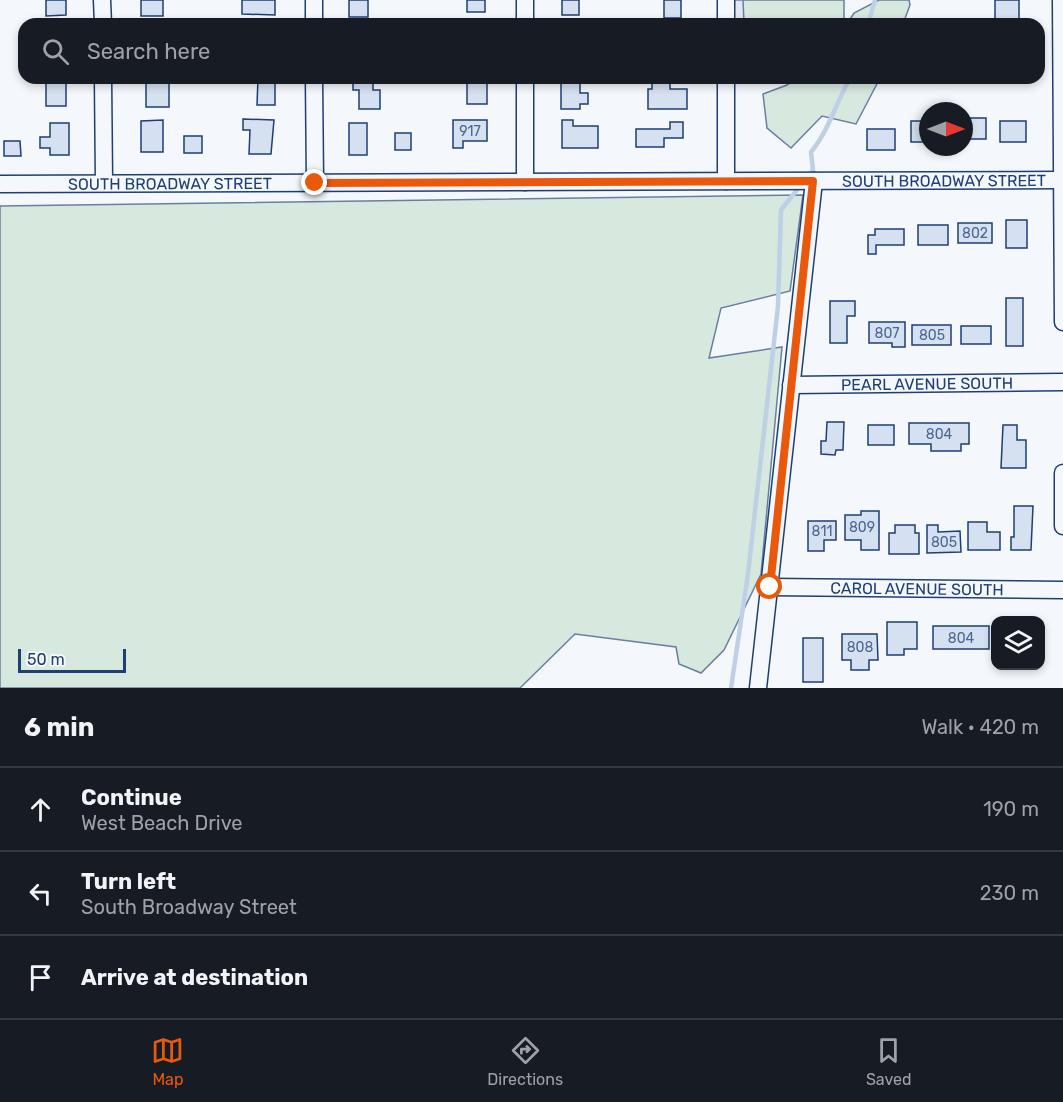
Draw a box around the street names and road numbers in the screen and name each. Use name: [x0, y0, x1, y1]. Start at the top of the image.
street label: SOUTH BROADWAY STREET: [842, 171, 1046, 190]
street label: SOUTH BROADWAY STREET: [68, 173, 272, 193]
street label: PEARL AVENUE SOUTH: [841, 373, 1013, 394]
street label: CAROL AVENUE SOUTH: [830, 578, 1004, 599]

